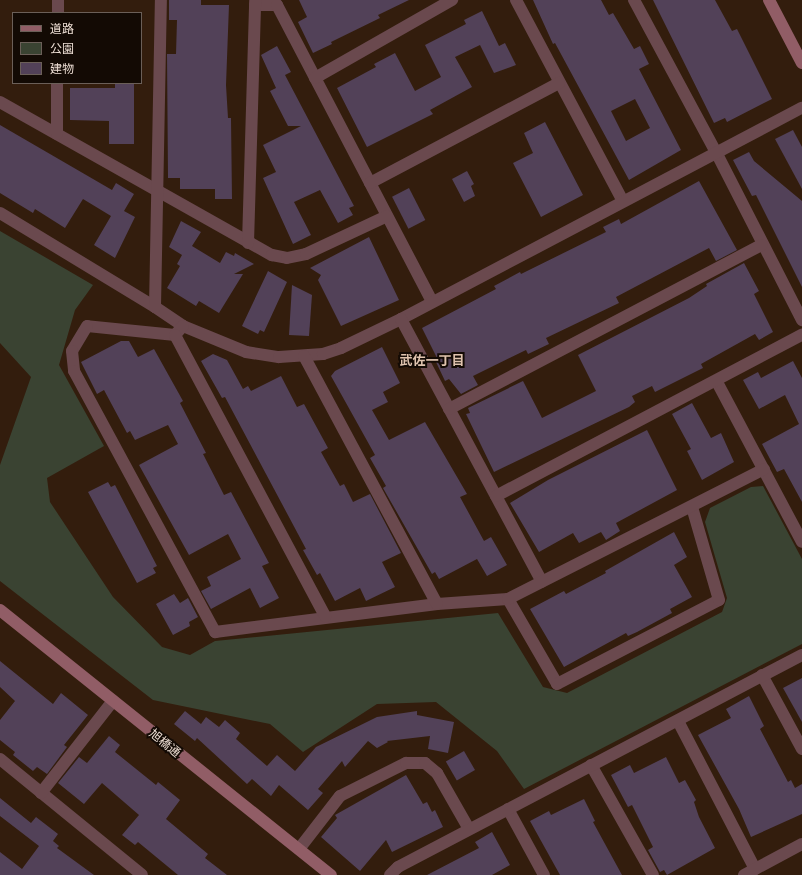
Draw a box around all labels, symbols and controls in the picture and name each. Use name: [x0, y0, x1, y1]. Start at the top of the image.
legend: [12, 12, 142, 84]
text: 道路: [50, 20, 74, 37]
text: 公園: [50, 40, 74, 57]
text: 建物: [50, 60, 74, 77]
district label: 武佐一丁目: [400, 353, 464, 369]
street label: 旭橋通: [146, 726, 184, 760]

